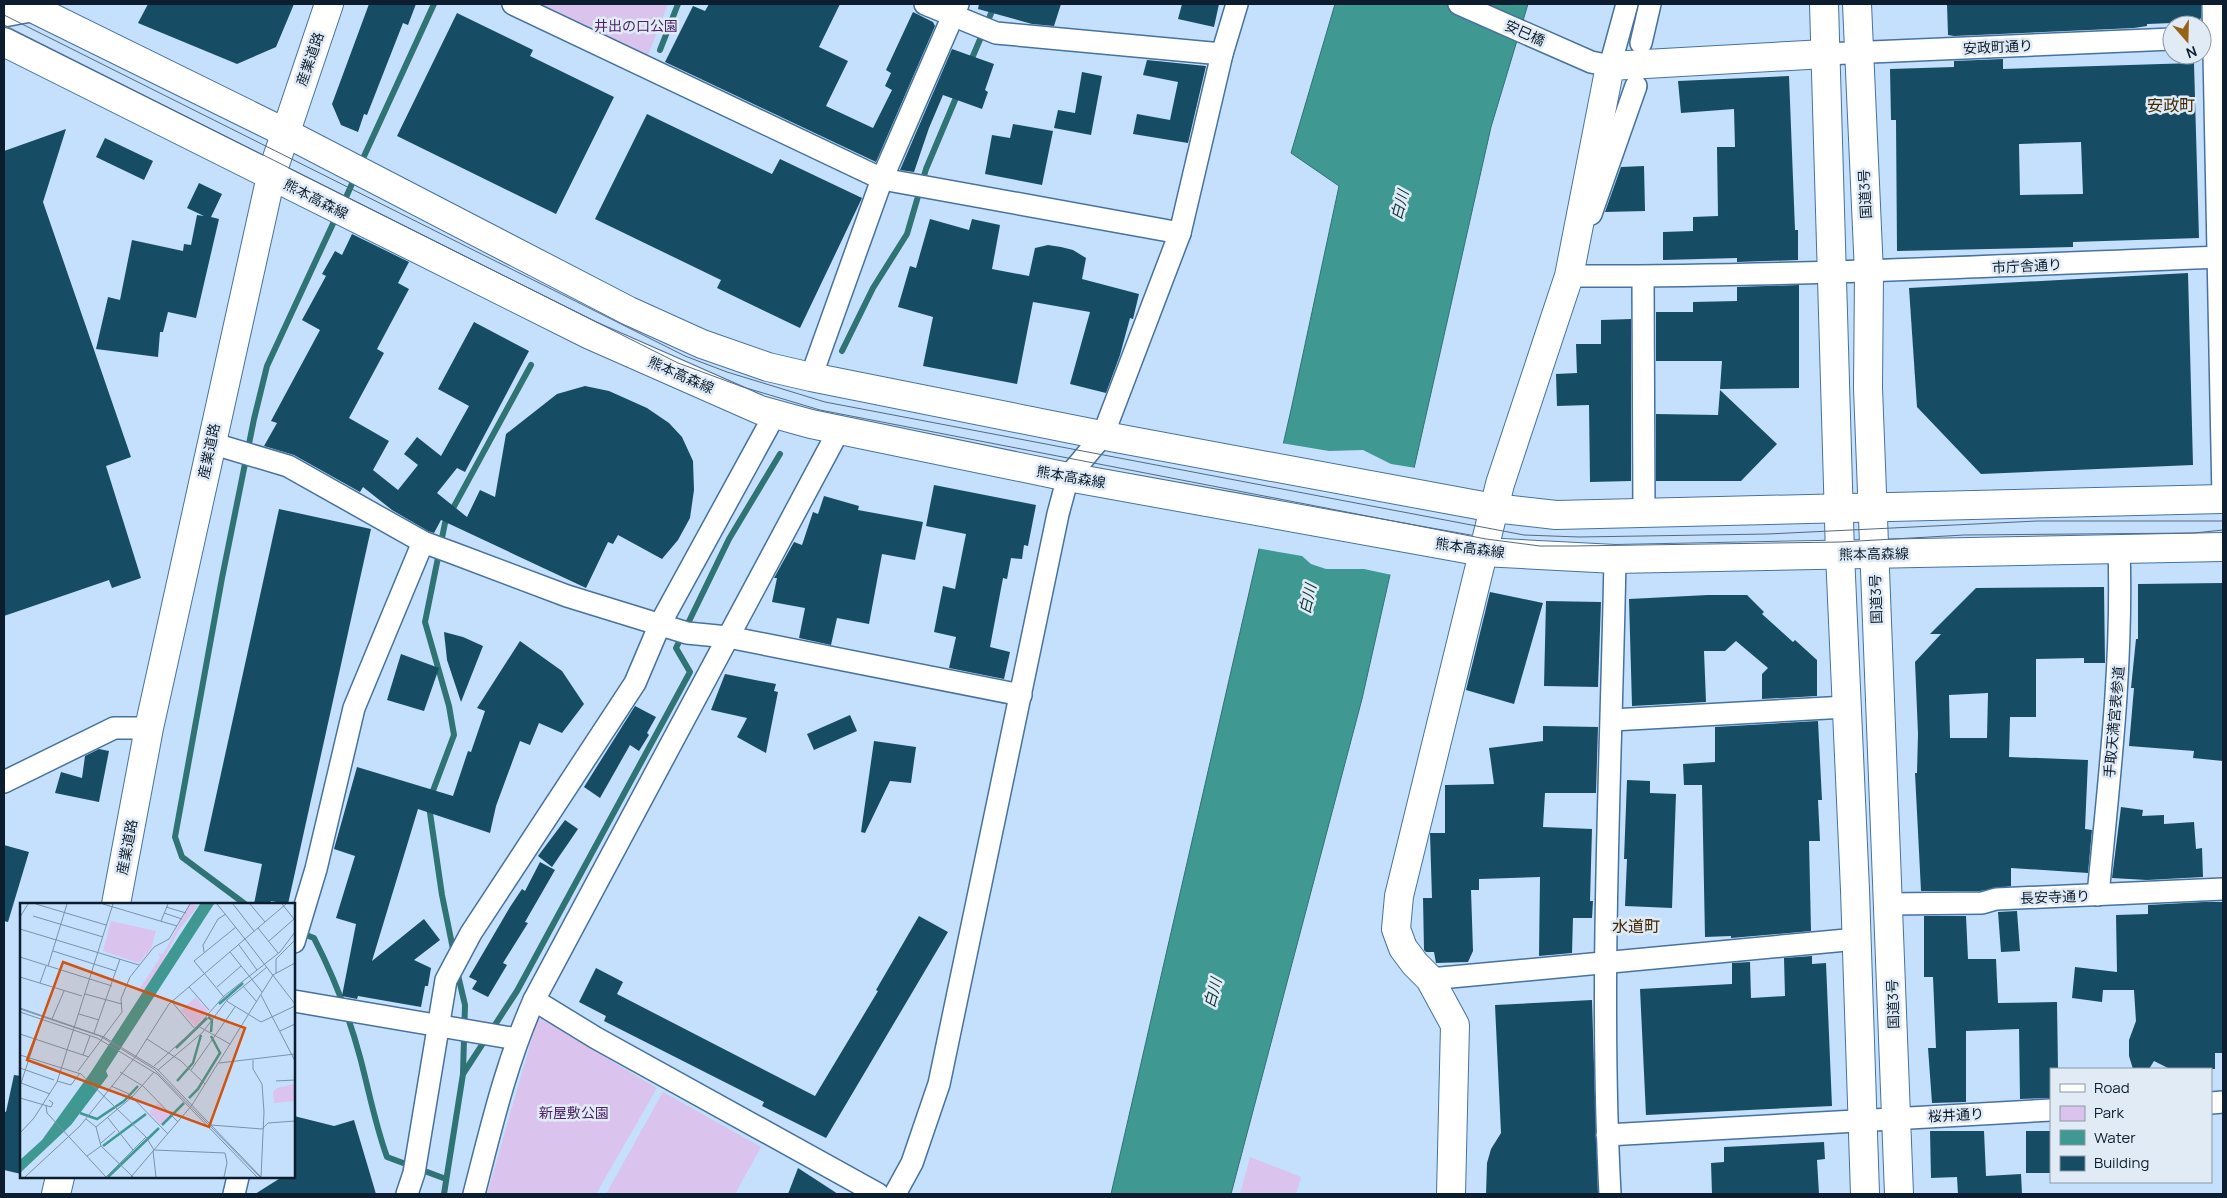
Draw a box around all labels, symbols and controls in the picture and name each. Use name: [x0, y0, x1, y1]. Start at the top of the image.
street label: 安巳橋: [1502, 15, 1548, 50]
north arrow: [2162, 15, 2212, 65]
park label: 井出の口公園: [594, 16, 678, 35]
street label: 産業道路: [291, 29, 328, 88]
street label: 安政町通り: [1963, 35, 2033, 58]
text: N: [2184, 42, 2200, 63]
district label: 安政町: [2147, 94, 2195, 116]
street label: 国道3号: [1854, 169, 1875, 219]
street label: 熊本高森線: [281, 174, 352, 223]
water label: 白川: [1385, 186, 1414, 222]
street label: 市庁舎通り: [1992, 254, 2062, 277]
street label: 熊本高森線: [645, 352, 717, 397]
street label: 産業道路: [193, 422, 224, 480]
street label: 熊本高森線: [1035, 461, 1107, 492]
street label: 熊本高森線: [1434, 533, 1506, 562]
street label: 熊本高森線: [1839, 543, 1909, 564]
street label: 国道3号: [1865, 574, 1886, 624]
water label: 白川: [1294, 580, 1322, 616]
street label: 手取天満宮表参道: [2099, 665, 2128, 779]
street label: 産業道路: [112, 818, 141, 876]
street label: 長安寺通り: [2020, 886, 2090, 907]
inset map: [20, 903, 295, 1178]
district label: 水道町: [1612, 915, 1660, 937]
water label: 白川: [1198, 974, 1227, 1010]
street label: 国道3号: [1882, 979, 1903, 1029]
legend: [2050, 1068, 2212, 1183]
text: Road: [2094, 1077, 2130, 1098]
text: Park: [2094, 1102, 2124, 1123]
park label: 新屋敷公園: [539, 1103, 609, 1122]
street label: 桜井通り: [1928, 1104, 1984, 1125]
text: Water: [2094, 1127, 2136, 1148]
text: Building: [2094, 1152, 2149, 1173]

